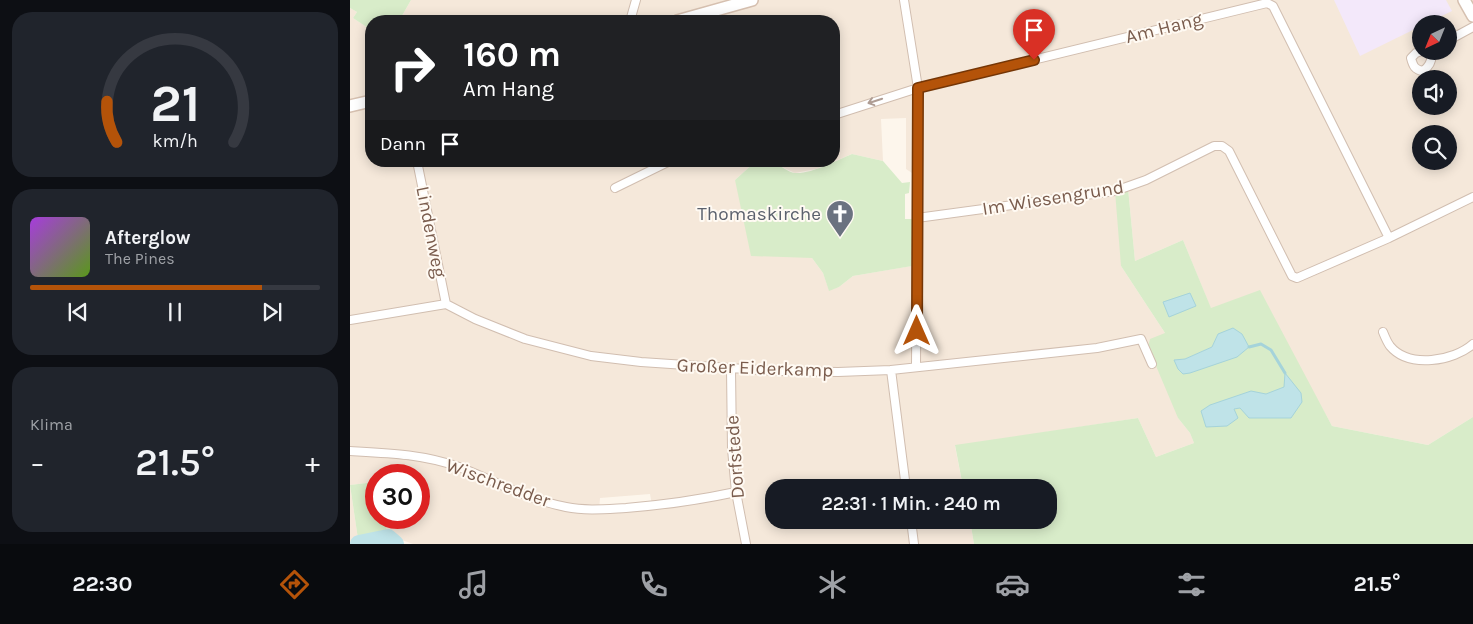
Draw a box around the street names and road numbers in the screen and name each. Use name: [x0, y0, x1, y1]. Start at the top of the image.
street label: Am Hang: [1123, 8, 1205, 48]
street label: Im Wiesengrund: [981, 176, 1125, 220]
street label: Lindenweg: [411, 184, 451, 280]
street label: Großer Eiderkamp: [676, 354, 834, 382]
street label: Dorfstede: [721, 414, 749, 500]
street label: Wischredder: [443, 454, 553, 512]

